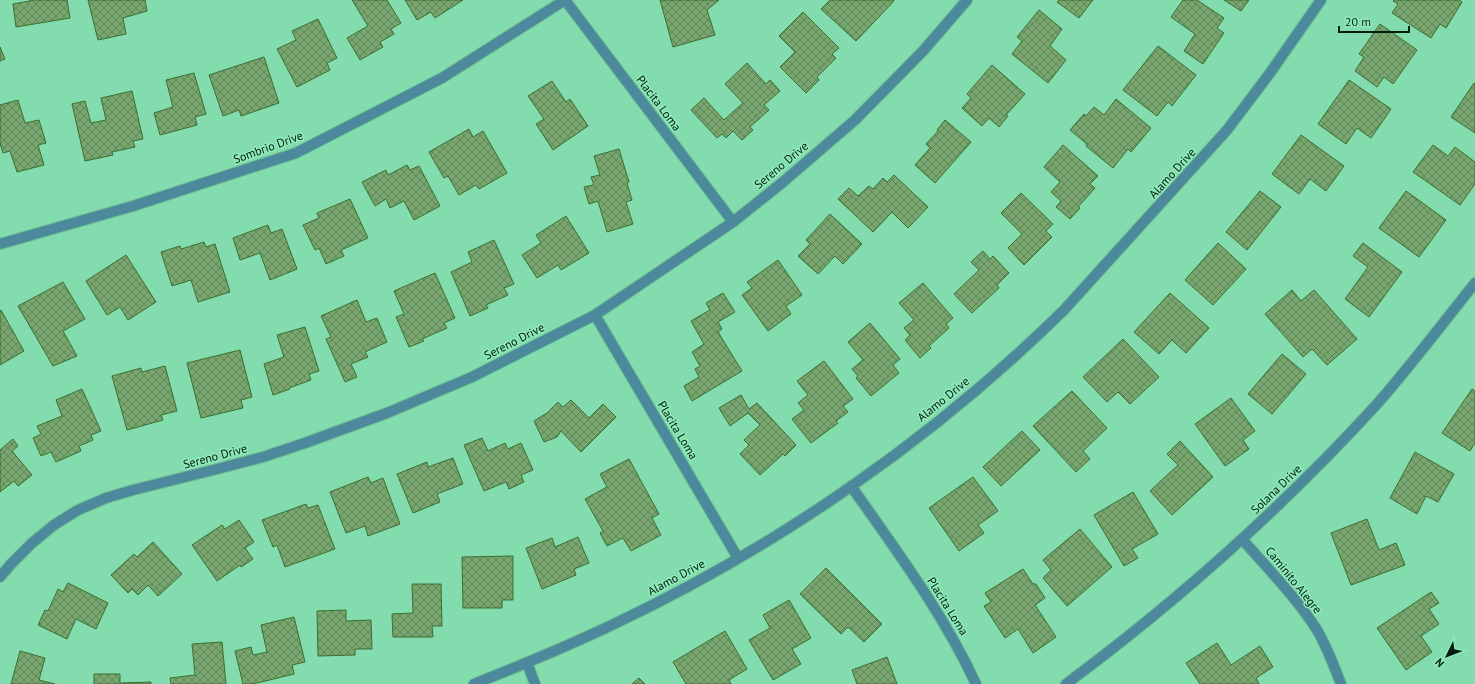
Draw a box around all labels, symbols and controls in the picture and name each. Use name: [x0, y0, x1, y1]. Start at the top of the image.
scale bar: [1339, 8, 1409, 34]
text: 20 m: [1345, 14, 1371, 29]
street label: Placita Loma: [633, 72, 685, 134]
street label: Sombrio Drive: [231, 127, 305, 167]
street label: Sereno Drive: [751, 138, 811, 192]
street label: Alamo Drive: [1145, 145, 1199, 201]
street label: Sereno Drive: [481, 319, 547, 363]
street label: Alamo Drive: [914, 373, 972, 425]
street label: Placita Loma: [655, 398, 701, 462]
street label: Sereno Drive: [181, 440, 249, 472]
street label: Solana Drive: [1247, 461, 1305, 517]
street label: Caminito Alegre: [1262, 544, 1326, 616]
street label: Alamo Drive: [645, 556, 707, 598]
street label: Placita Loma: [924, 574, 972, 638]
north arrow: [1427, 636, 1467, 676]
text: N: [1432, 655, 1447, 670]

